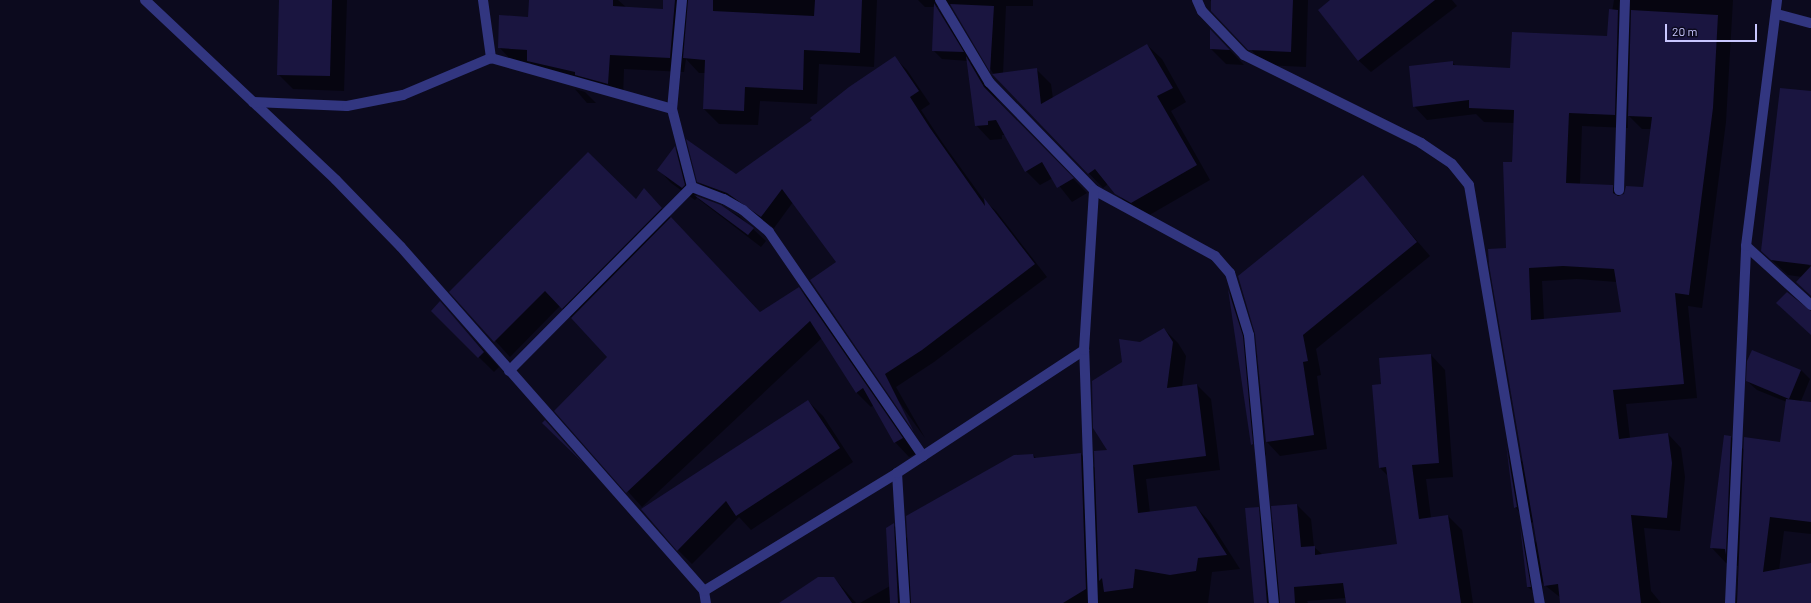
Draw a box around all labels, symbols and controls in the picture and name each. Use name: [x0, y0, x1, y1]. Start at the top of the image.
scale bar: [1667, 16, 1759, 42]
text: 20 m: [1672, 24, 1698, 38]

